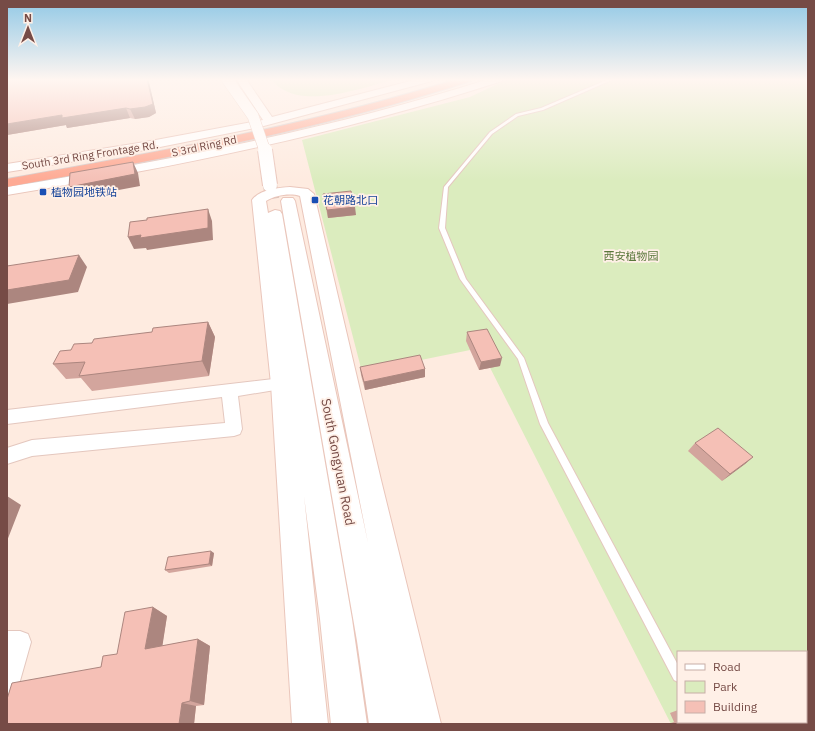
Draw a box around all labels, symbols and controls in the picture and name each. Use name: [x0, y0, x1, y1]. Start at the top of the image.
north arrow: [8, 8, 48, 48]
text: N: [24, 11, 32, 25]
street label: S 3rd Ring Rd: [170, 132, 238, 160]
street label: South 3rd Ring Frontage Rd.: [21, 137, 159, 173]
place label: 植物园地铁站: [51, 185, 117, 199]
marker: 植物园地铁站: [38, 187, 48, 197]
place label: 花朝路北口: [323, 193, 378, 207]
marker: 花朝路北口: [310, 195, 320, 205]
park label: 西安植物园: [604, 249, 659, 263]
street label: South Gongyuan Road: [317, 397, 359, 527]
legend: [677, 651, 807, 723]
text: Road: [713, 659, 741, 674]
text: Park: [713, 679, 738, 694]
text: Building: [713, 699, 758, 714]

